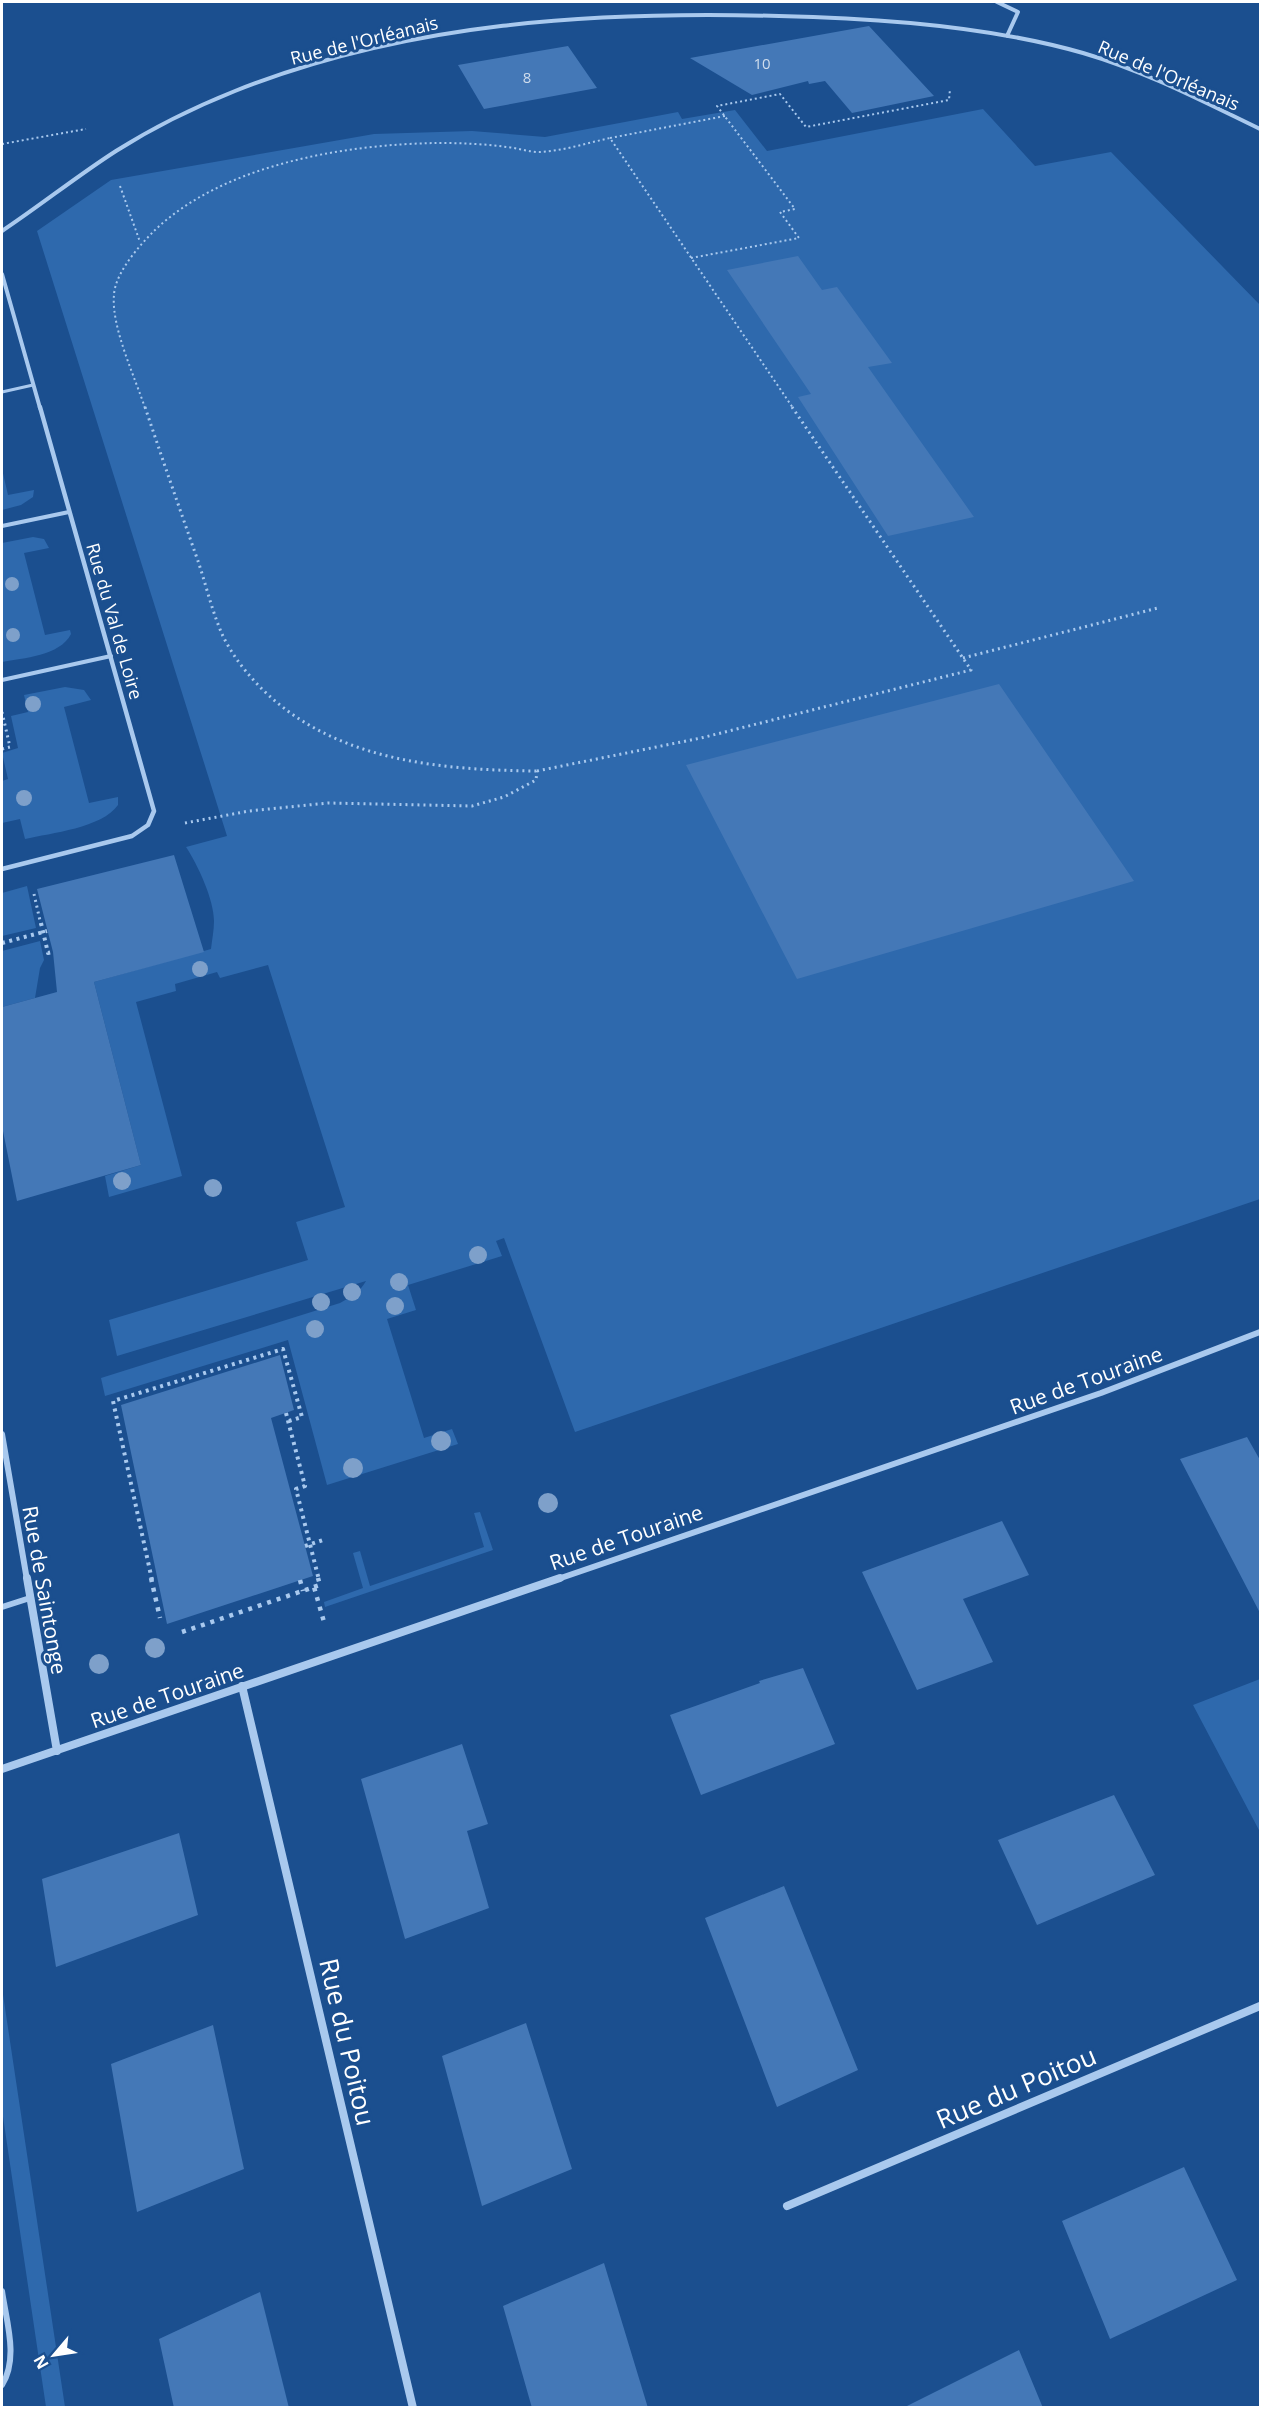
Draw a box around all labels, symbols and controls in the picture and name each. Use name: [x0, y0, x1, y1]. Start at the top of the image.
street label: Rue de l'Orléanais: [288, 10, 440, 70]
street label: Rue de l'Orléanais: [1095, 34, 1243, 116]
house number: 10: [753, 53, 771, 73]
house number: 8: [523, 67, 531, 87]
street label: Rue du Val de Loire: [81, 540, 149, 702]
street label: Rue de Touraine: [1006, 1339, 1166, 1421]
street label: Rue de Touraine: [546, 1498, 706, 1576]
street label: Rue de Saintonge: [16, 1503, 74, 1677]
street label: Rue de Touraine: [87, 1656, 247, 1734]
street label: Rue du Poitou: [311, 1955, 385, 2129]
street label: Rue du Poitou: [930, 2037, 1102, 2137]
north arrow: [24, 2325, 84, 2385]
text: N: [28, 2351, 54, 2373]

